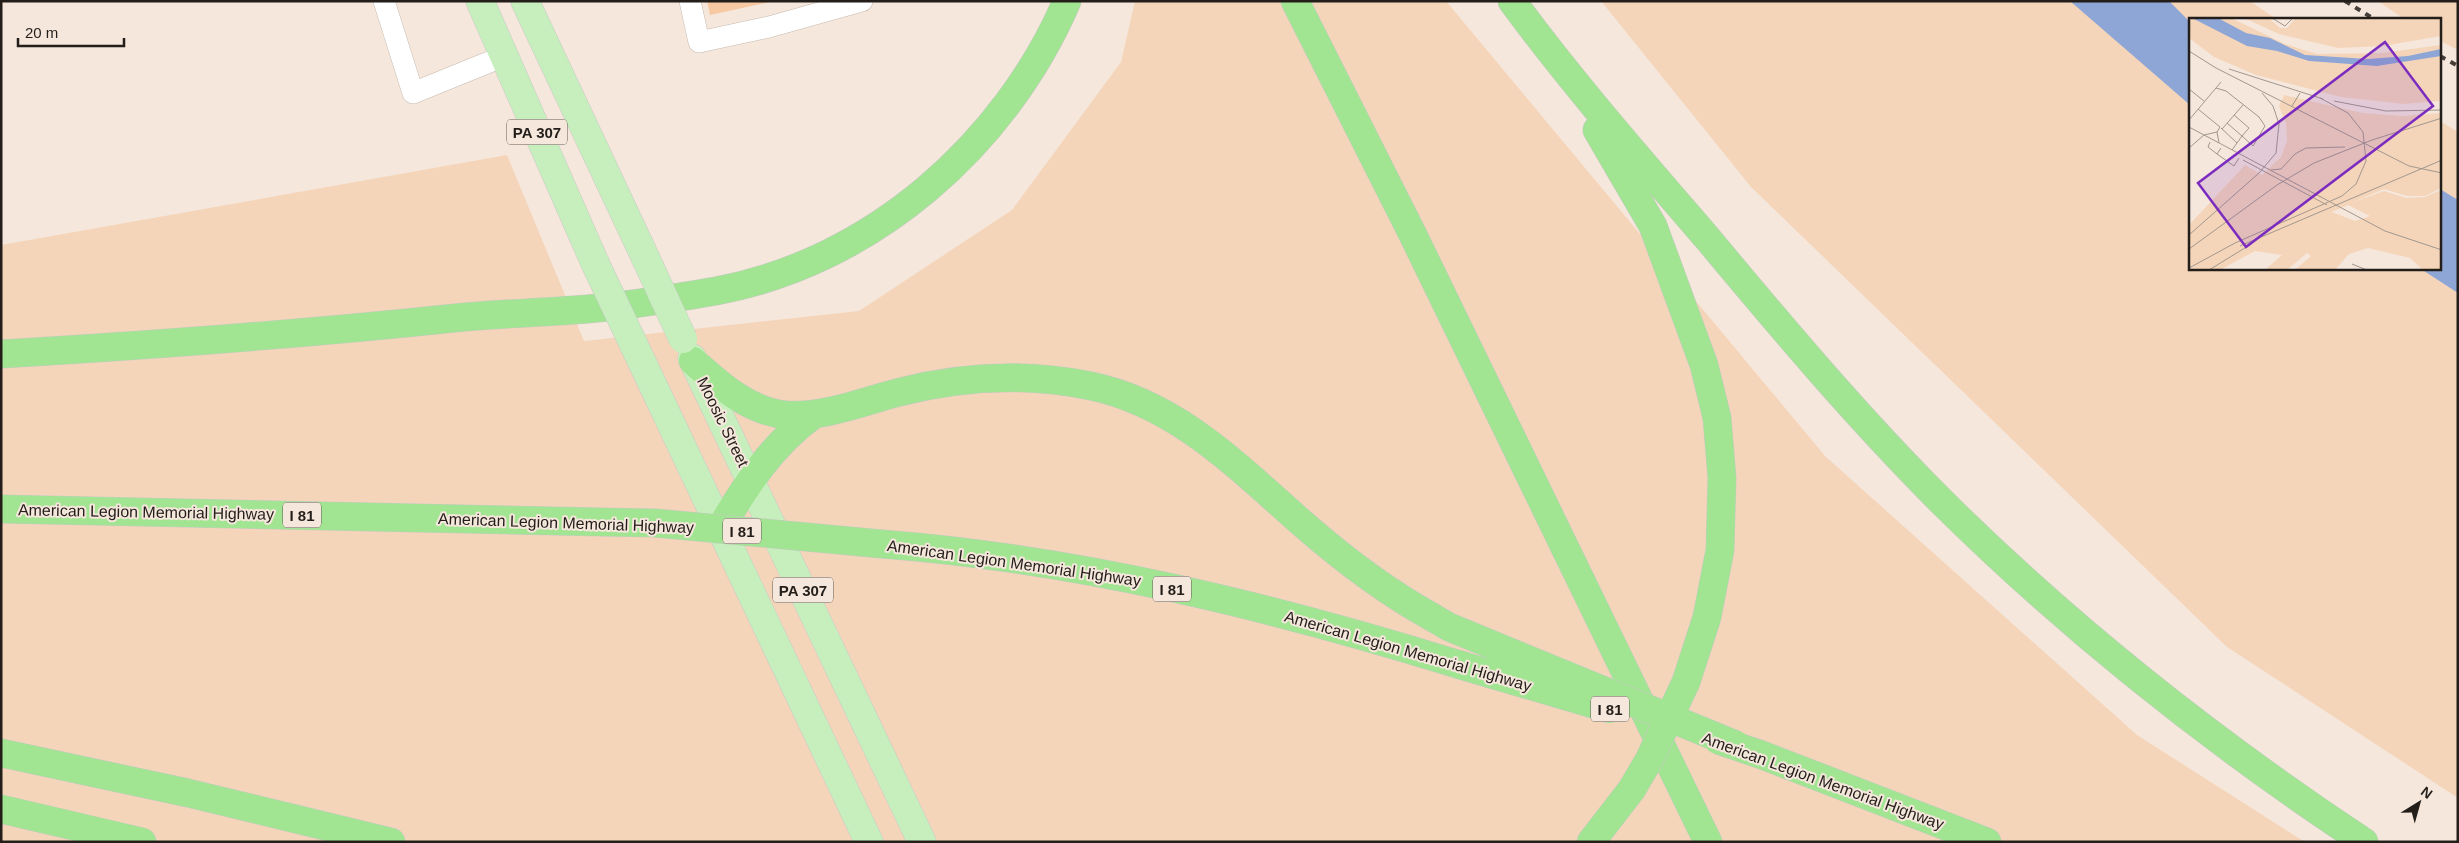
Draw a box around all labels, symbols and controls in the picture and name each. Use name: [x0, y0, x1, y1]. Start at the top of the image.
scale bar: [18, 15, 124, 47]
inset map: [2189, 18, 2442, 270]
text: 20 m: [25, 24, 58, 41]
road number: PA 307: [507, 120, 567, 144]
street label: Moosic Street: [694, 374, 752, 470]
street label: American Legion Memorial Highway: [18, 501, 274, 523]
road number: I 81: [283, 502, 321, 528]
street label: American Legion Memorial Highway: [438, 510, 694, 536]
road number: I 81: [723, 518, 761, 544]
street label: American Legion Memorial Highway: [886, 537, 1142, 589]
road number: I 81: [1153, 576, 1191, 602]
road number: PA 307: [773, 578, 833, 602]
street label: American Legion Memorial Highway: [1283, 608, 1533, 694]
road number: I 81: [1591, 696, 1629, 722]
street label: American Legion Memorial Highway: [1700, 729, 1946, 833]
north arrow: [2394, 778, 2444, 828]
text: N: [2418, 783, 2436, 802]

